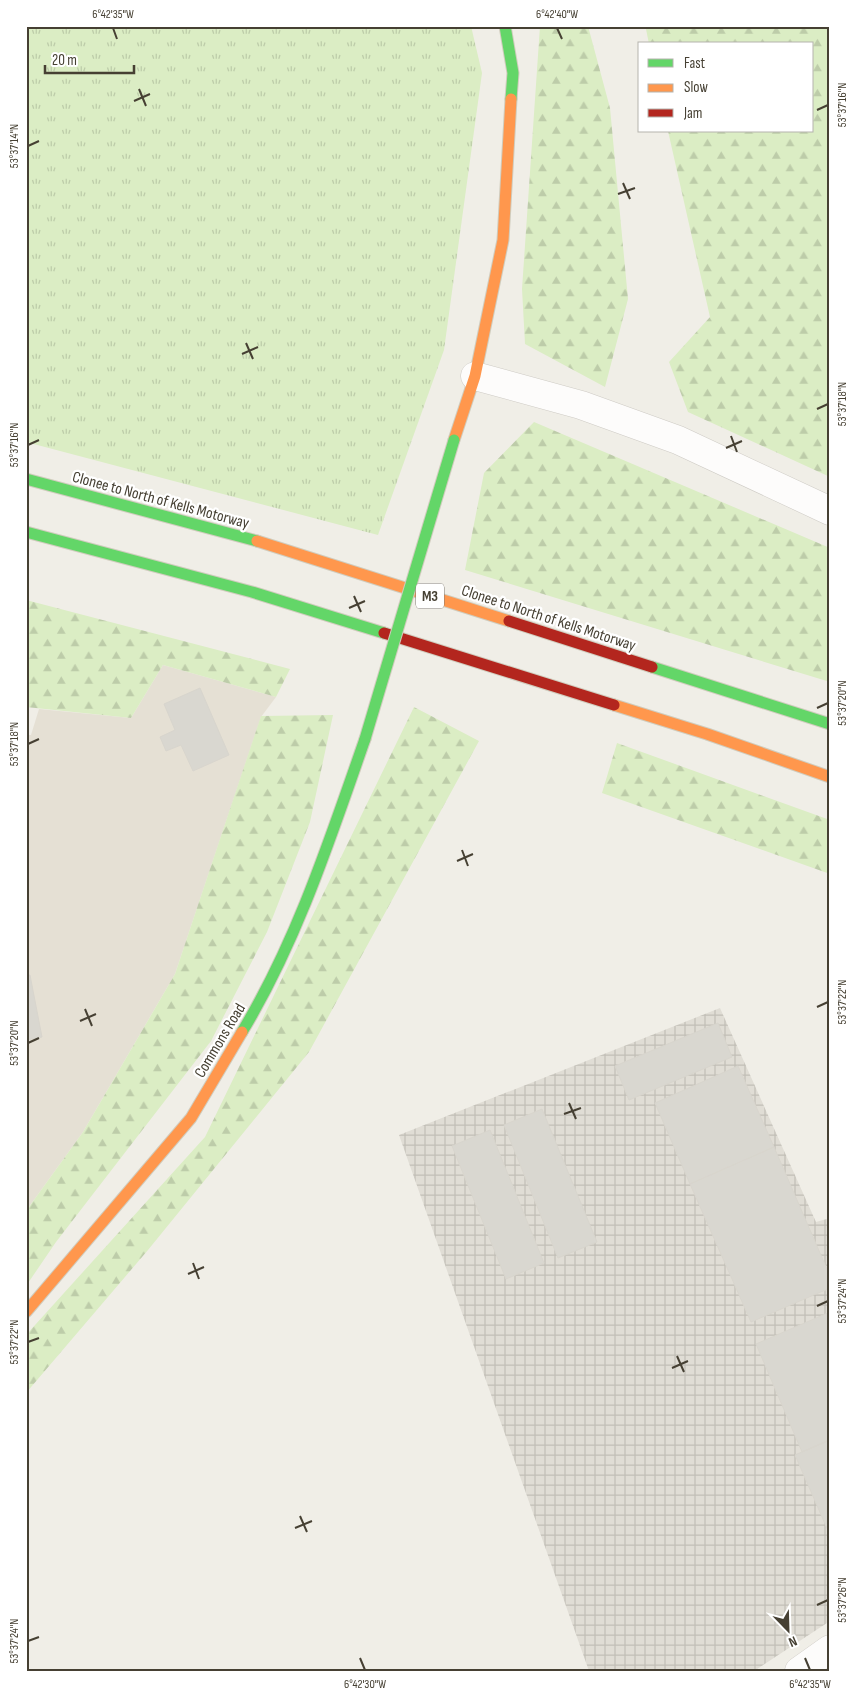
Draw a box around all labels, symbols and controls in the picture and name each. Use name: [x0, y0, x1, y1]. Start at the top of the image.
text: 6°42'35"W: [92, 7, 134, 22]
text: 6°42'40"W: [536, 7, 578, 22]
scale bar: [45, 42, 134, 74]
legend: [638, 42, 814, 132]
text: 20 m: [52, 51, 77, 70]
text: Fast: [684, 54, 706, 73]
text: Slow: [684, 78, 708, 97]
text: 53°37'16"N: [835, 83, 850, 127]
text: Jam: [683, 104, 702, 123]
text: 53°37'14"N: [7, 124, 22, 168]
text: 53°37'18"N: [835, 382, 850, 426]
text: 53°37'16"N: [7, 423, 22, 467]
street label: Clonee to North of Kells Motorway: [70, 468, 251, 533]
street label: Clonee to North of Kells Motorway: [459, 581, 638, 656]
road number: M3: [416, 584, 444, 608]
text: 53°37'20"N: [835, 680, 850, 726]
text: 53°37'18"N: [7, 722, 22, 766]
text: 53°37'22"N: [835, 980, 850, 1025]
street label: Commons Road: [191, 1000, 250, 1081]
text: 53°37'20"N: [7, 1020, 22, 1066]
text: 53°37'24"N: [835, 1279, 850, 1323]
text: 53°37'22"N: [7, 1320, 22, 1365]
text: 53°37'26"N: [835, 1577, 850, 1623]
north arrow: [764, 1604, 814, 1654]
text: 53°37'24"N: [7, 1619, 22, 1663]
text: N: [786, 1632, 800, 1651]
text: 6°42'30"W: [344, 1677, 386, 1692]
text: 6°42'35"W: [789, 1677, 831, 1692]

